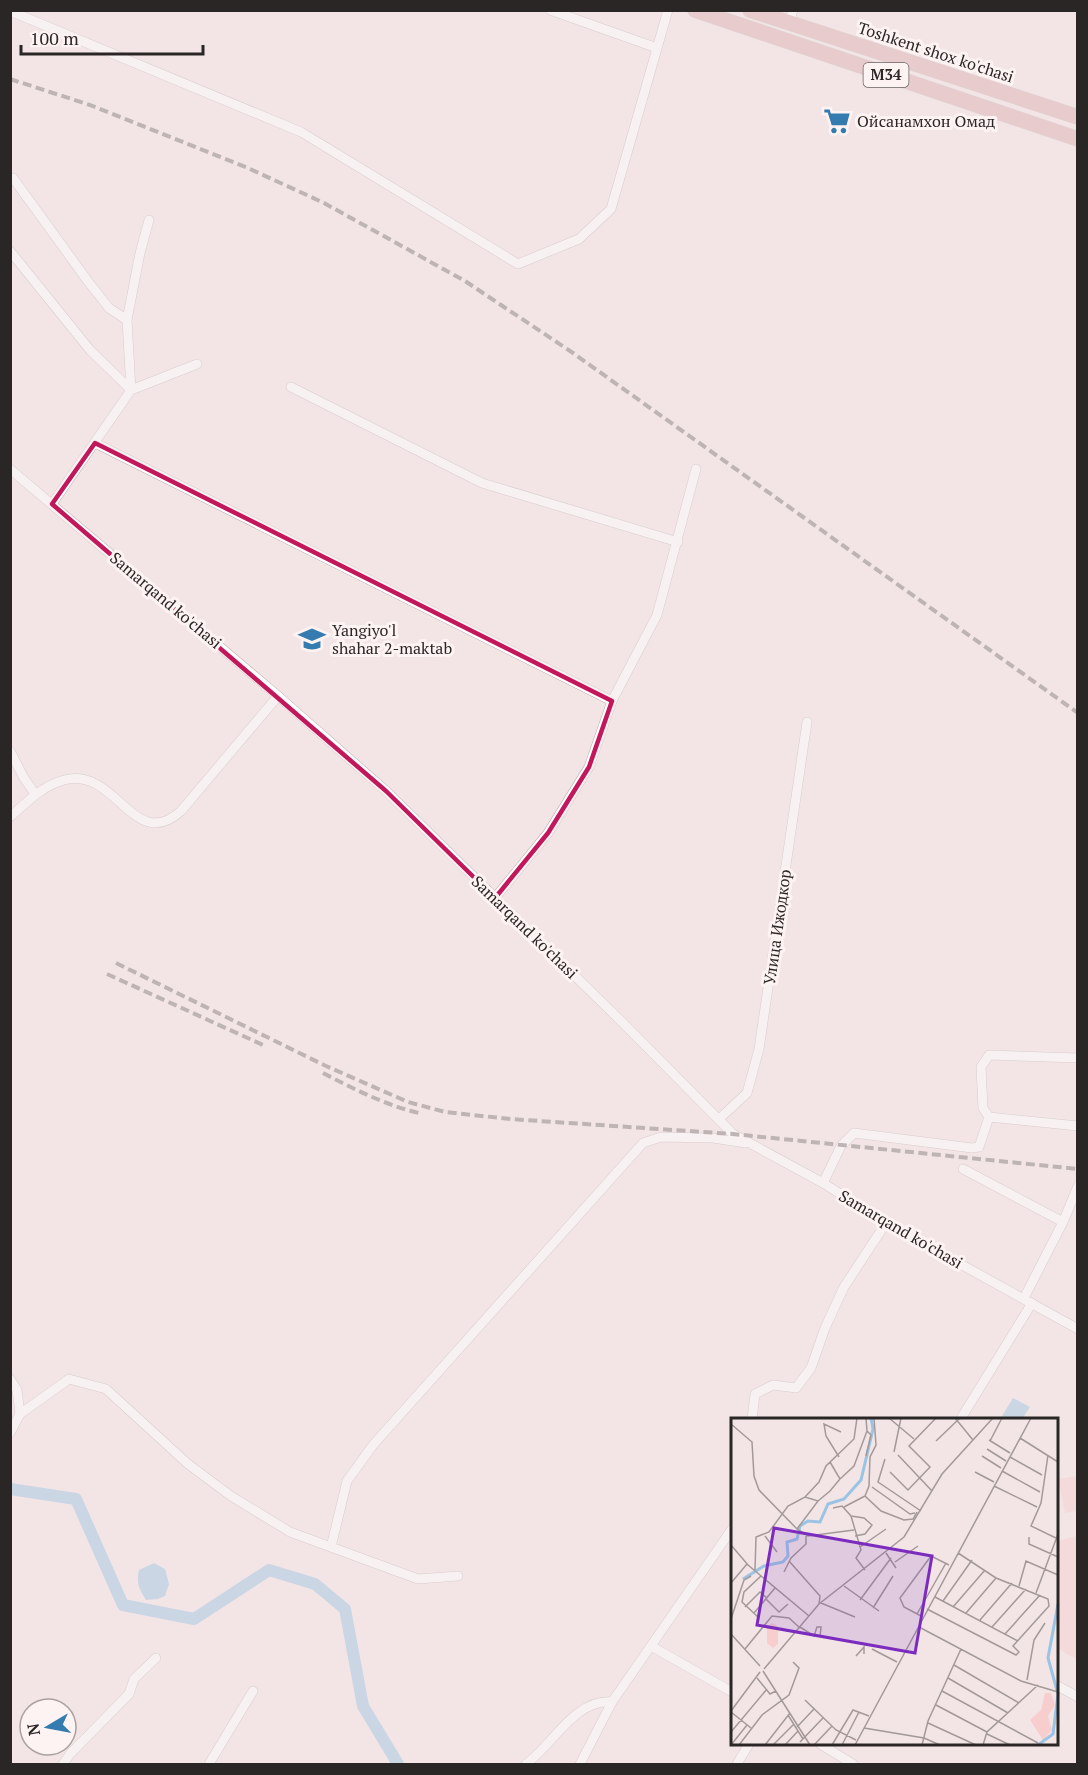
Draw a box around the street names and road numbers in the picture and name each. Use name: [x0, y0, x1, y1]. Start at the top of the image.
street label: Toshkent shox ko'chasi: [855, 16, 1017, 88]
road number: M34: [864, 63, 908, 87]
street label: Samarqand ko'chasi: [105, 547, 227, 653]
street label: Улица Ижодкор: [758, 868, 796, 986]
street label: Samarqand ko'chasi: [467, 871, 583, 984]
street label: Samarqand ko'chasi: [835, 1185, 967, 1274]

